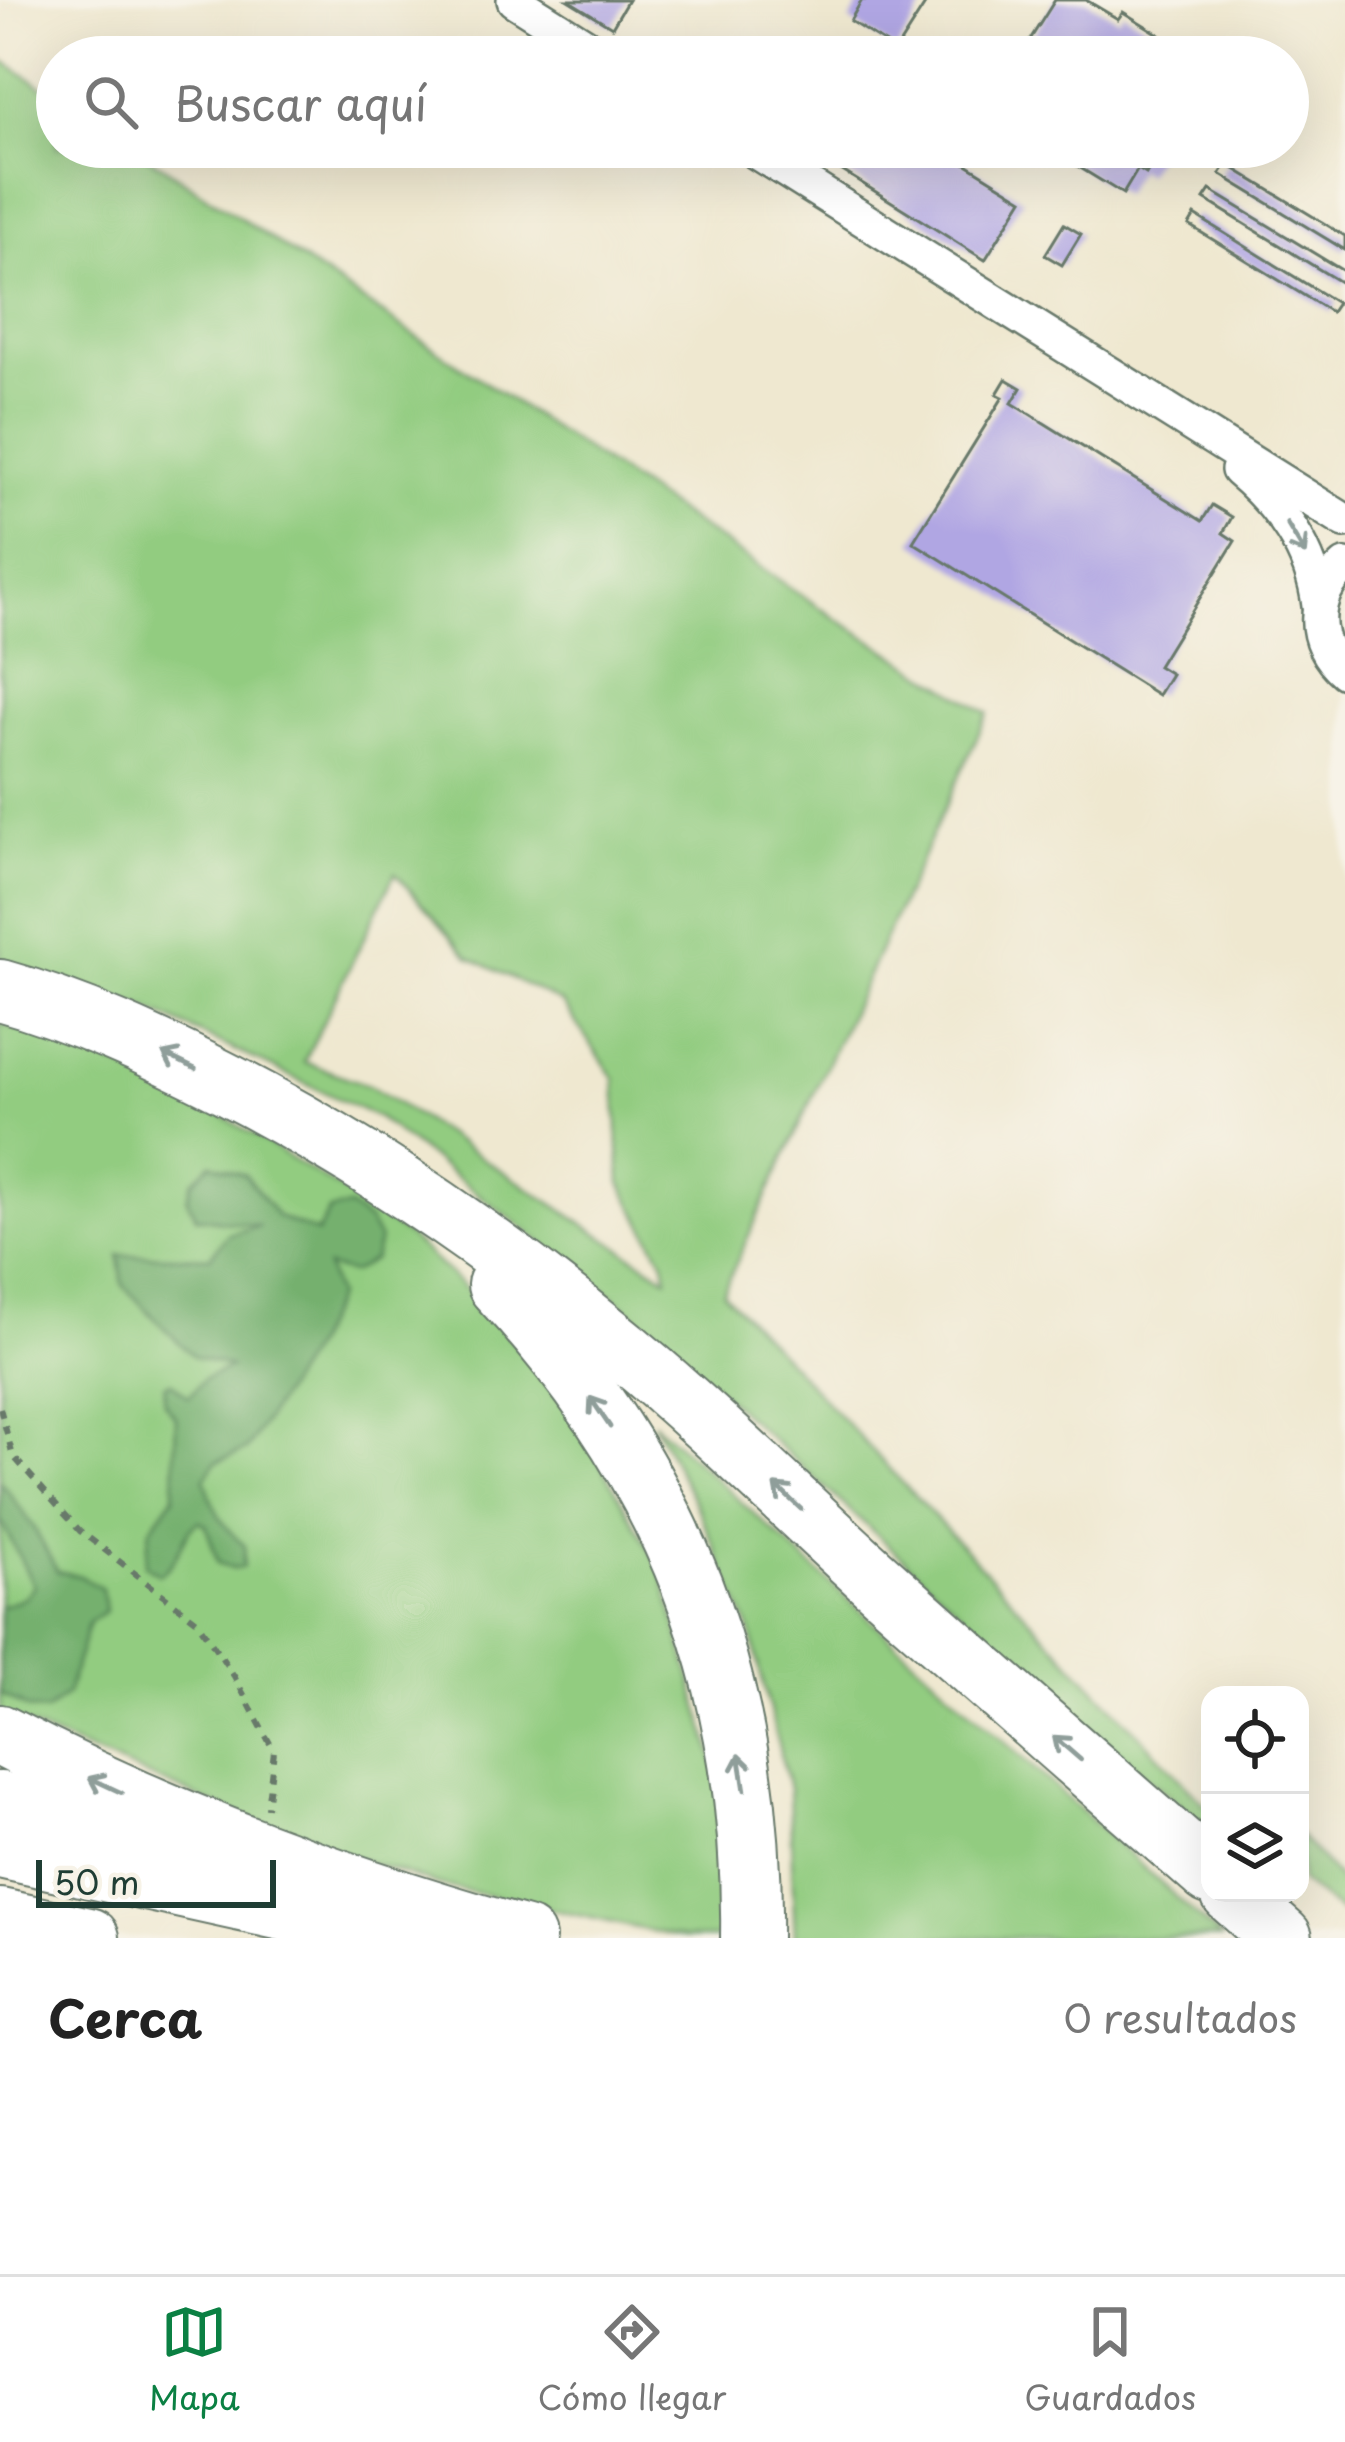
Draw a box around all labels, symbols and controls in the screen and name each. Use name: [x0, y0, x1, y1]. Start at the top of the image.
search box: [36, 36, 1309, 168]
text: Buscar aquí: [174, 68, 427, 136]
icon: search: [78, 69, 144, 135]
one-way arrow: [1284, 521, 1308, 556]
one-way arrow: [162, 1048, 198, 1071]
one-way arrow: [588, 1395, 613, 1429]
one-way arrow: [774, 1484, 803, 1512]
map controls: [1201, 1686, 1309, 1902]
button: locate: [1201, 1686, 1309, 1794]
one-way arrow: [1052, 1735, 1083, 1762]
one-way arrow: [729, 1753, 752, 1792]
one-way arrow: [88, 1773, 124, 1795]
button: layers: [1201, 1794, 1309, 1902]
scale bar: [36, 1854, 276, 1907]
text: 50 m: [54, 1856, 140, 1906]
text: Cerca: [48, 1978, 202, 2055]
text: 0 resultados: [1063, 1987, 1297, 2046]
tab: Mapa: [149, 2299, 240, 2421]
tab: Cómo llegar: [538, 2299, 726, 2421]
tab: Guardados: [1024, 2299, 1196, 2421]

